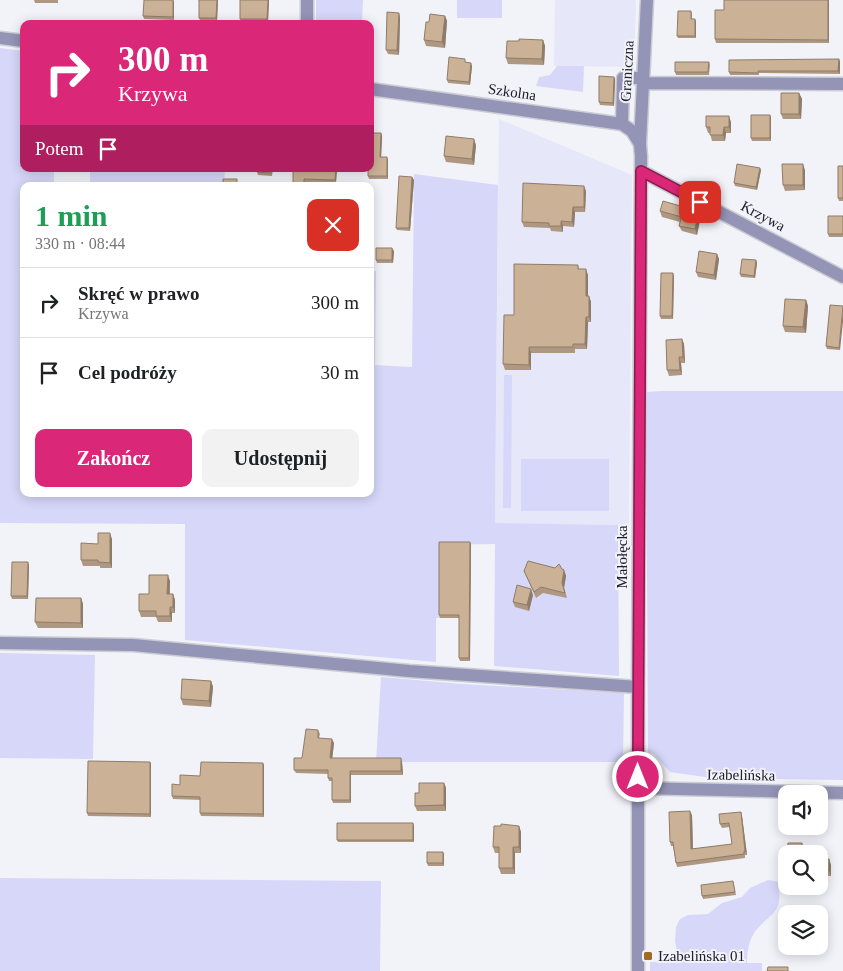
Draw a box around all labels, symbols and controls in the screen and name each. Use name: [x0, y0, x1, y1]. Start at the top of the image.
street label: Graniczna: [617, 39, 637, 102]
icon: right: [35, 40, 100, 105]
text: 300 m: [118, 40, 208, 79]
text: Krzywa: [118, 81, 188, 106]
street label: Szkolna: [487, 81, 537, 103]
icon: arrive: [94, 135, 122, 163]
text: Potem: [35, 138, 84, 159]
pin: [679, 181, 721, 223]
icon: arrive: [686, 188, 714, 216]
street label: Krzywa: [738, 198, 788, 234]
text: 1 min: [35, 199, 108, 232]
button: close: [307, 199, 359, 251]
text: 330 m · 08:44: [35, 235, 125, 252]
text: Skręć w prawo: [78, 283, 199, 304]
icon: right: [35, 289, 63, 317]
text: 300 m: [311, 292, 359, 313]
text: Krzywa: [78, 305, 129, 322]
icon: arrive: [35, 359, 63, 387]
text: Cel podróży: [78, 362, 177, 383]
text: 30 m: [320, 362, 359, 383]
button: Zakończ: [35, 429, 192, 487]
button: Udostępnij: [202, 429, 359, 487]
street label: Małołęcka: [614, 525, 630, 589]
position arrow: [611, 750, 663, 802]
street label: Izabelińska: [707, 766, 776, 784]
map controls: [778, 785, 828, 955]
button: sound: [778, 785, 828, 835]
button: search: [778, 845, 828, 895]
button: layers: [778, 905, 828, 955]
place label: Izabelińska 01: [658, 948, 745, 964]
marker: Izabelińska 01: [642, 950, 654, 962]

